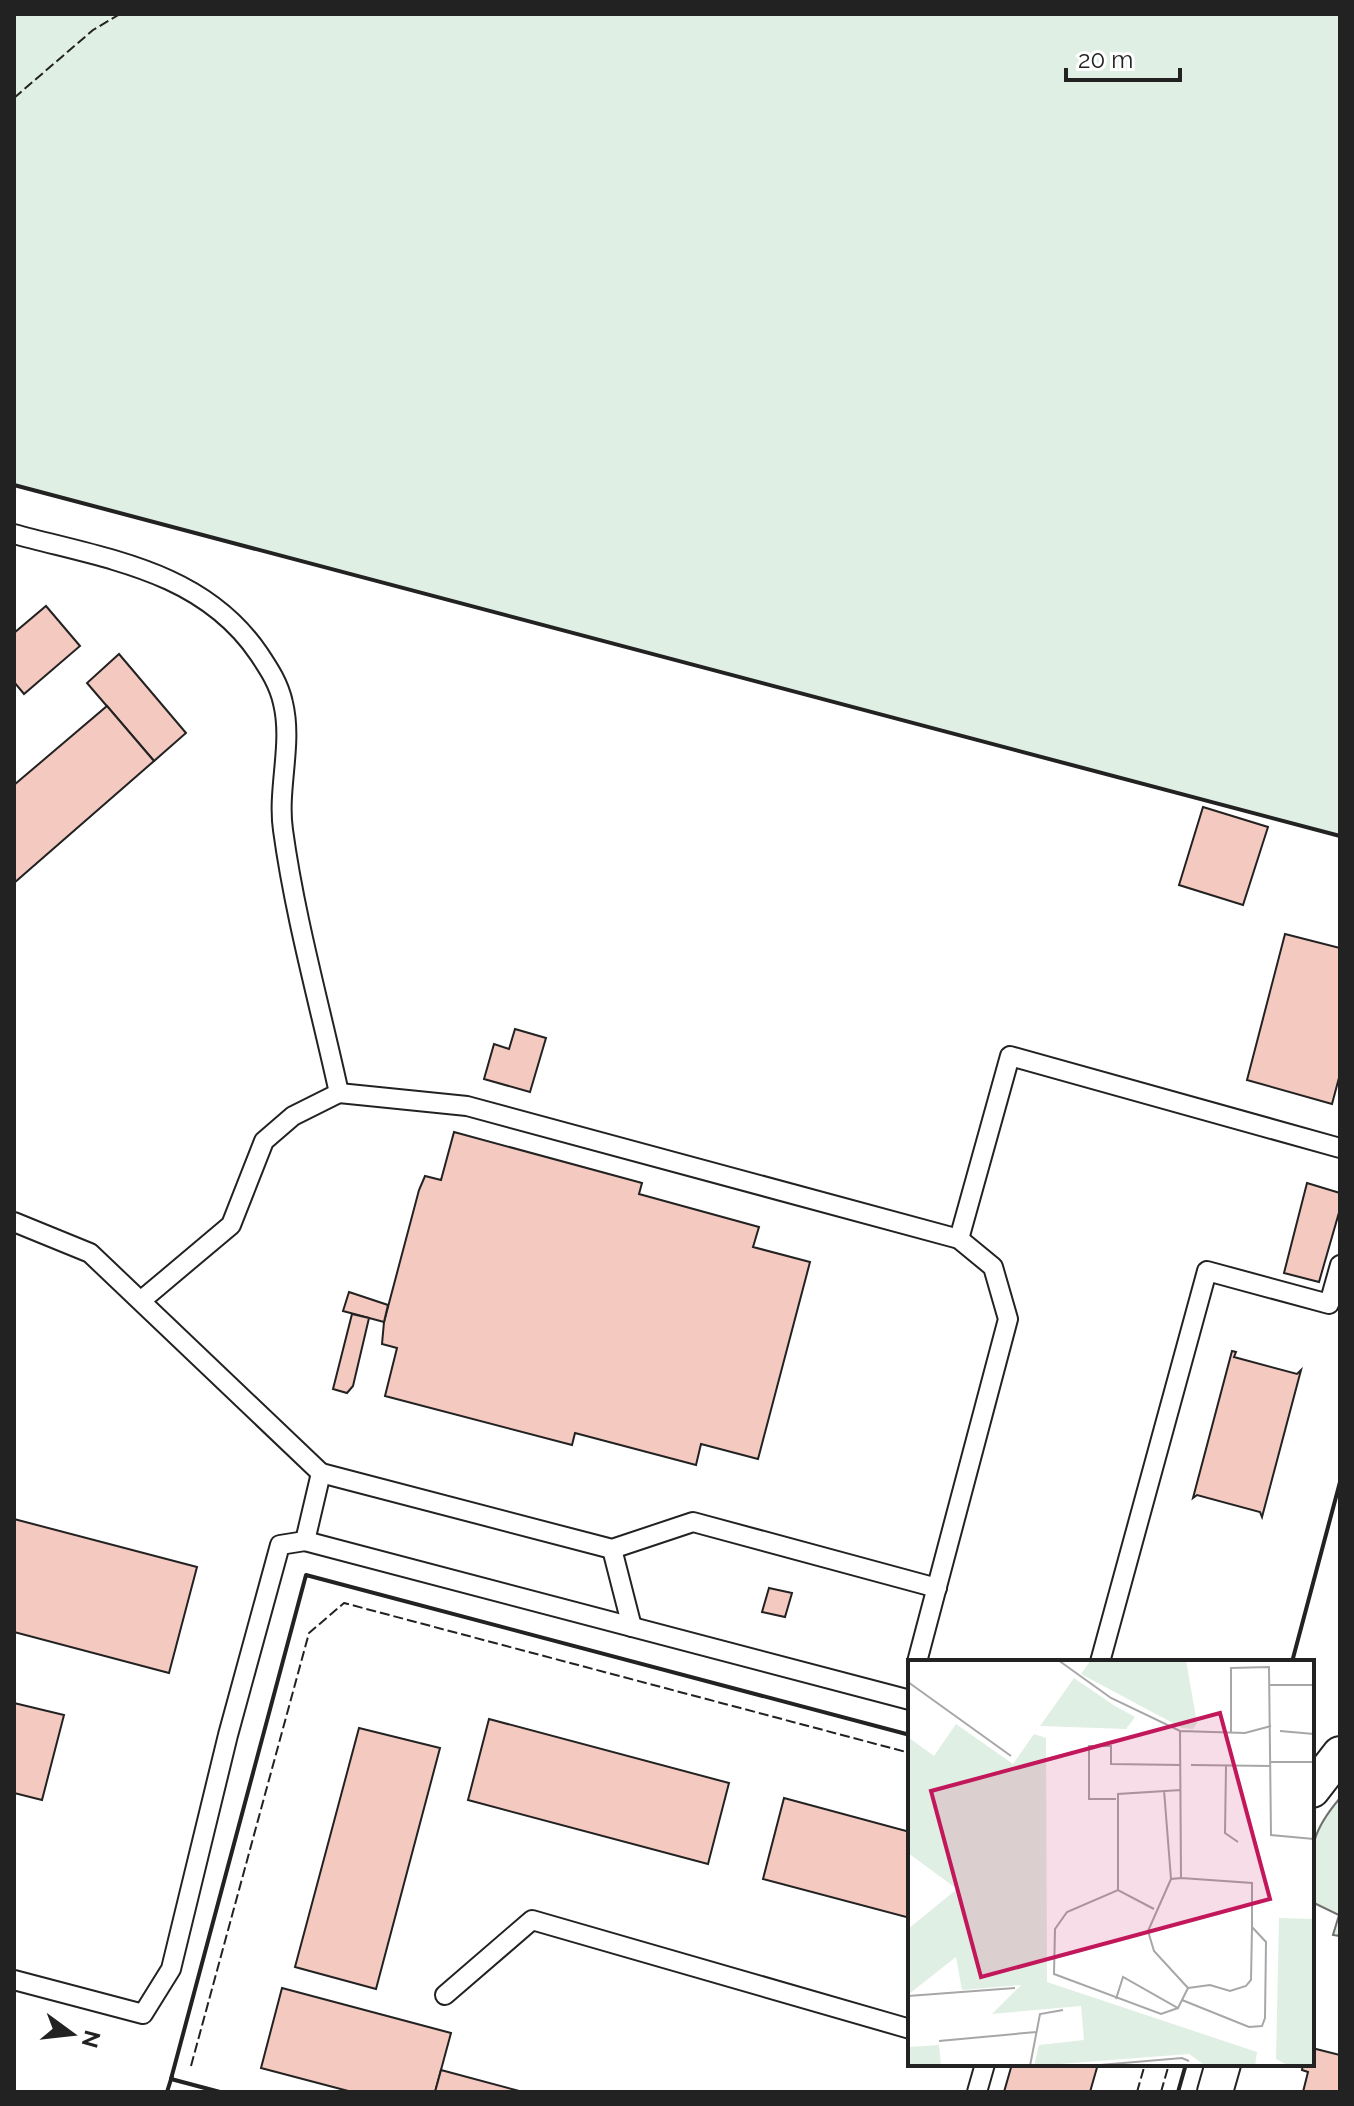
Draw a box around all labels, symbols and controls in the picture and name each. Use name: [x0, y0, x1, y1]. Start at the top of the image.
scale bar: [1066, 32, 1180, 82]
text: 20 m: [1078, 45, 1133, 74]
inset map: [908, 1660, 1314, 2066]
north arrow: [32, 1994, 112, 2074]
text: N: [77, 2028, 106, 2051]

